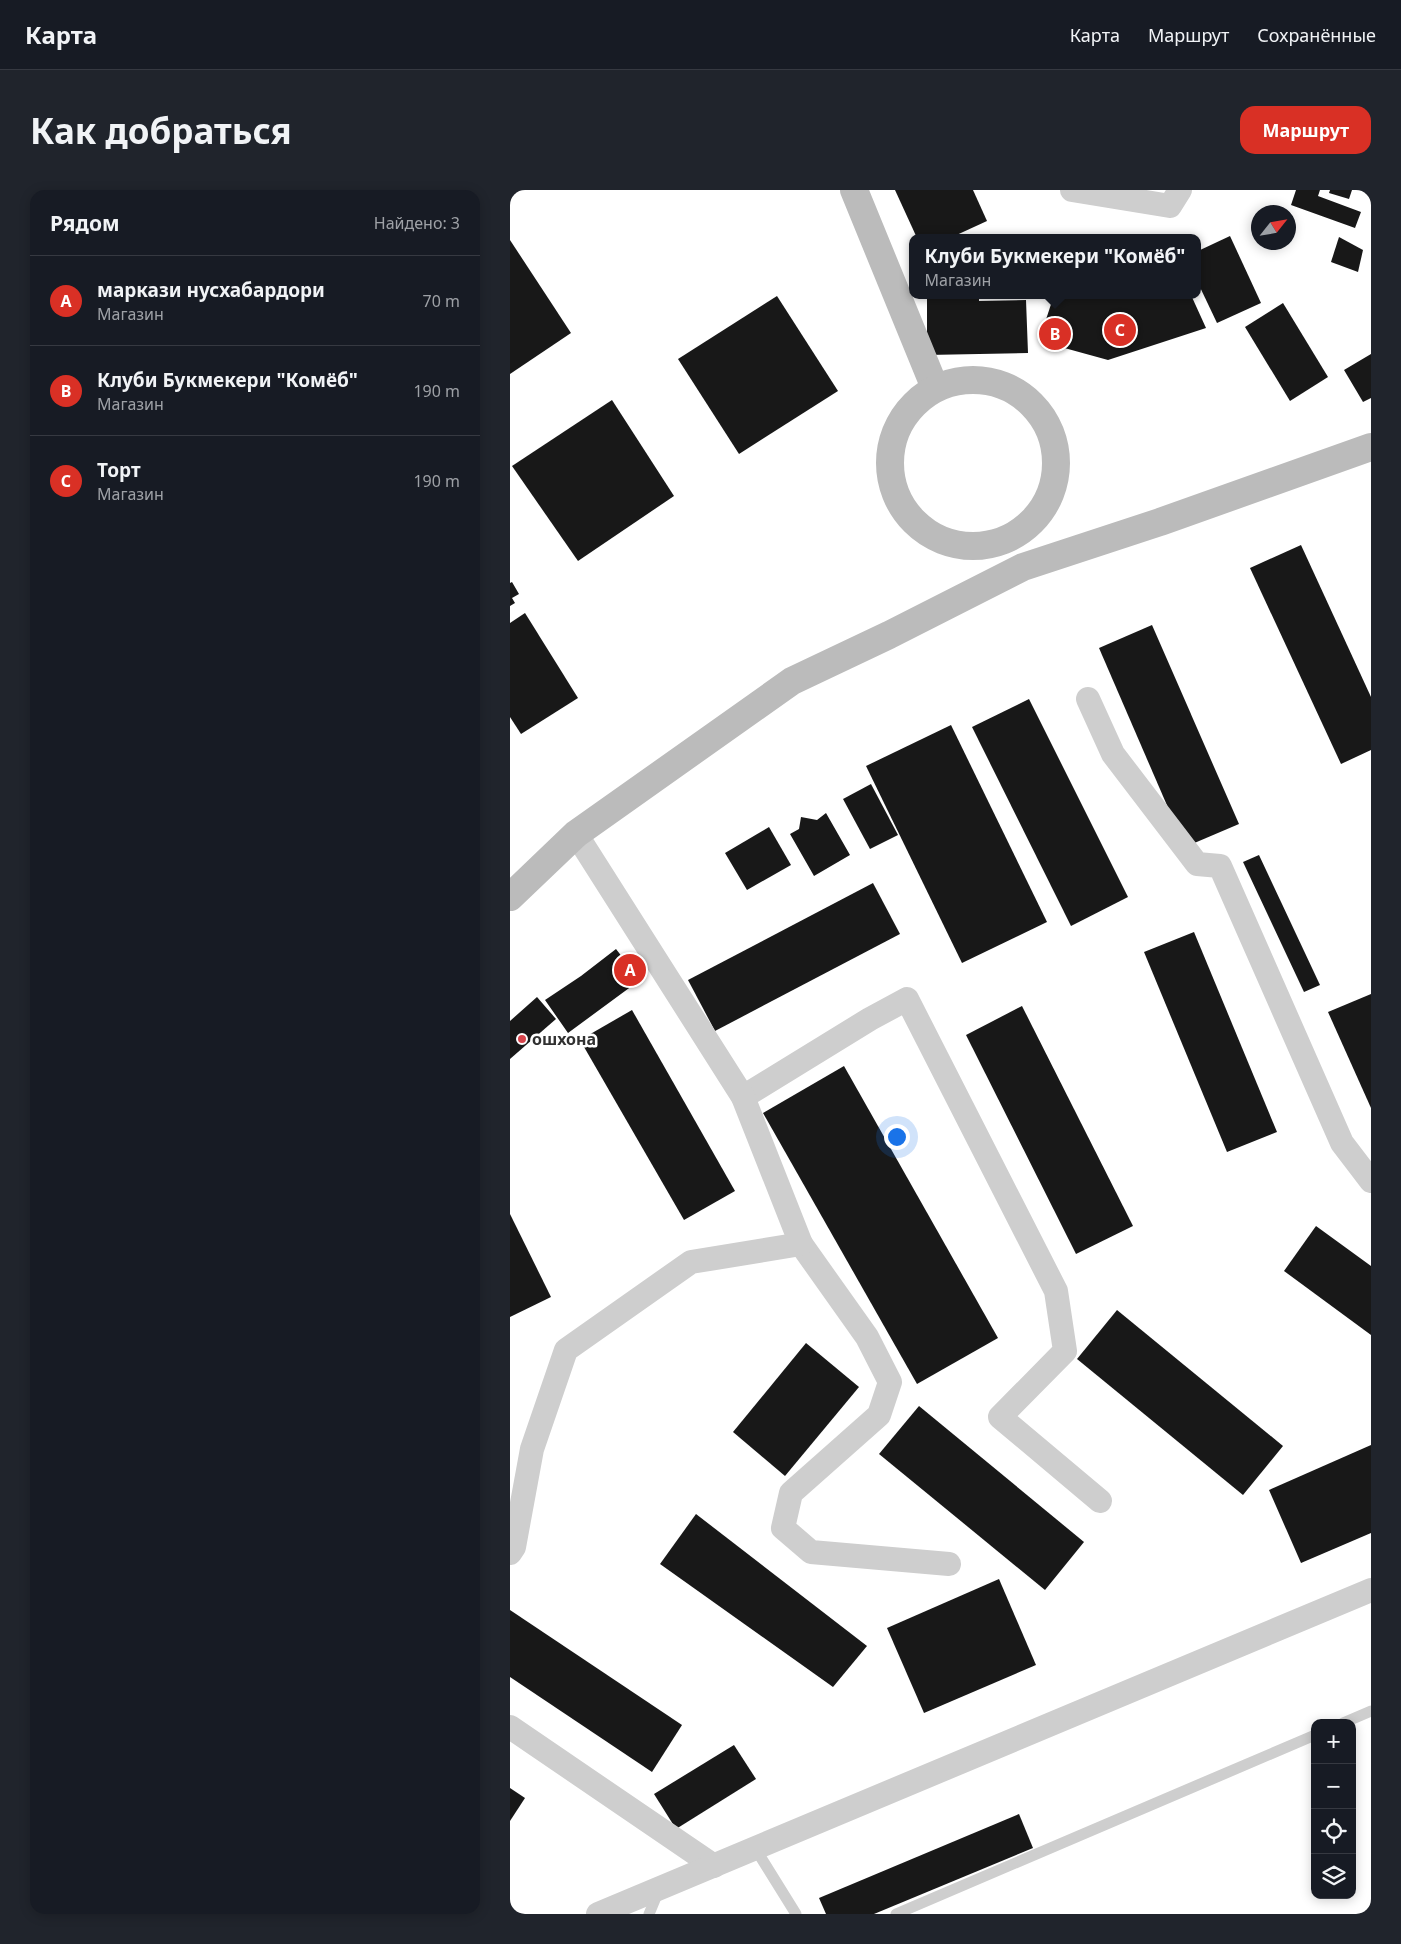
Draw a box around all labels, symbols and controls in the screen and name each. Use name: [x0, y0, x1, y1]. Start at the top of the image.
text: Карта: [25, 18, 97, 51]
text: Карта: [1070, 23, 1120, 47]
text: Маршрут: [1148, 23, 1229, 47]
text: Сохранённые: [1257, 23, 1376, 47]
button: Маршрут: [1240, 106, 1371, 154]
text: Как добраться: [30, 107, 292, 154]
north arrow: [1251, 205, 1296, 250]
text: Рядом: [50, 209, 120, 237]
text: Найдено: 3: [374, 212, 460, 234]
popup: [909, 234, 1201, 299]
text: Клуби Букмекери "Комёб": [925, 243, 1185, 269]
text: Магазин: [925, 269, 991, 291]
text: маркази нусхабардори: [97, 277, 325, 303]
text: A: [60, 290, 72, 312]
text: 70 m: [423, 290, 460, 312]
text: Магазин: [97, 303, 164, 325]
pin: C: [1104, 311, 1136, 349]
pin: B: [1039, 315, 1071, 353]
text: Клуби Букмекери "Комёб": [97, 367, 358, 393]
text: B: [61, 380, 71, 402]
text: 190 m: [413, 380, 460, 402]
text: Магазин: [97, 393, 164, 415]
text: Торт: [97, 457, 140, 483]
text: C: [61, 470, 71, 492]
text: 190 m: [413, 470, 460, 492]
text: Магазин: [97, 483, 164, 505]
pin: A: [614, 951, 646, 989]
place label: ошхона: [532, 1028, 596, 1050]
marker: ошхона: [516, 1033, 528, 1045]
your location: [884, 1124, 910, 1150]
map controls: [1311, 1719, 1356, 1899]
button: +: [1311, 1719, 1356, 1764]
button: −: [1311, 1764, 1356, 1809]
button: locate: [1311, 1809, 1356, 1854]
button: layers: [1311, 1854, 1356, 1899]

